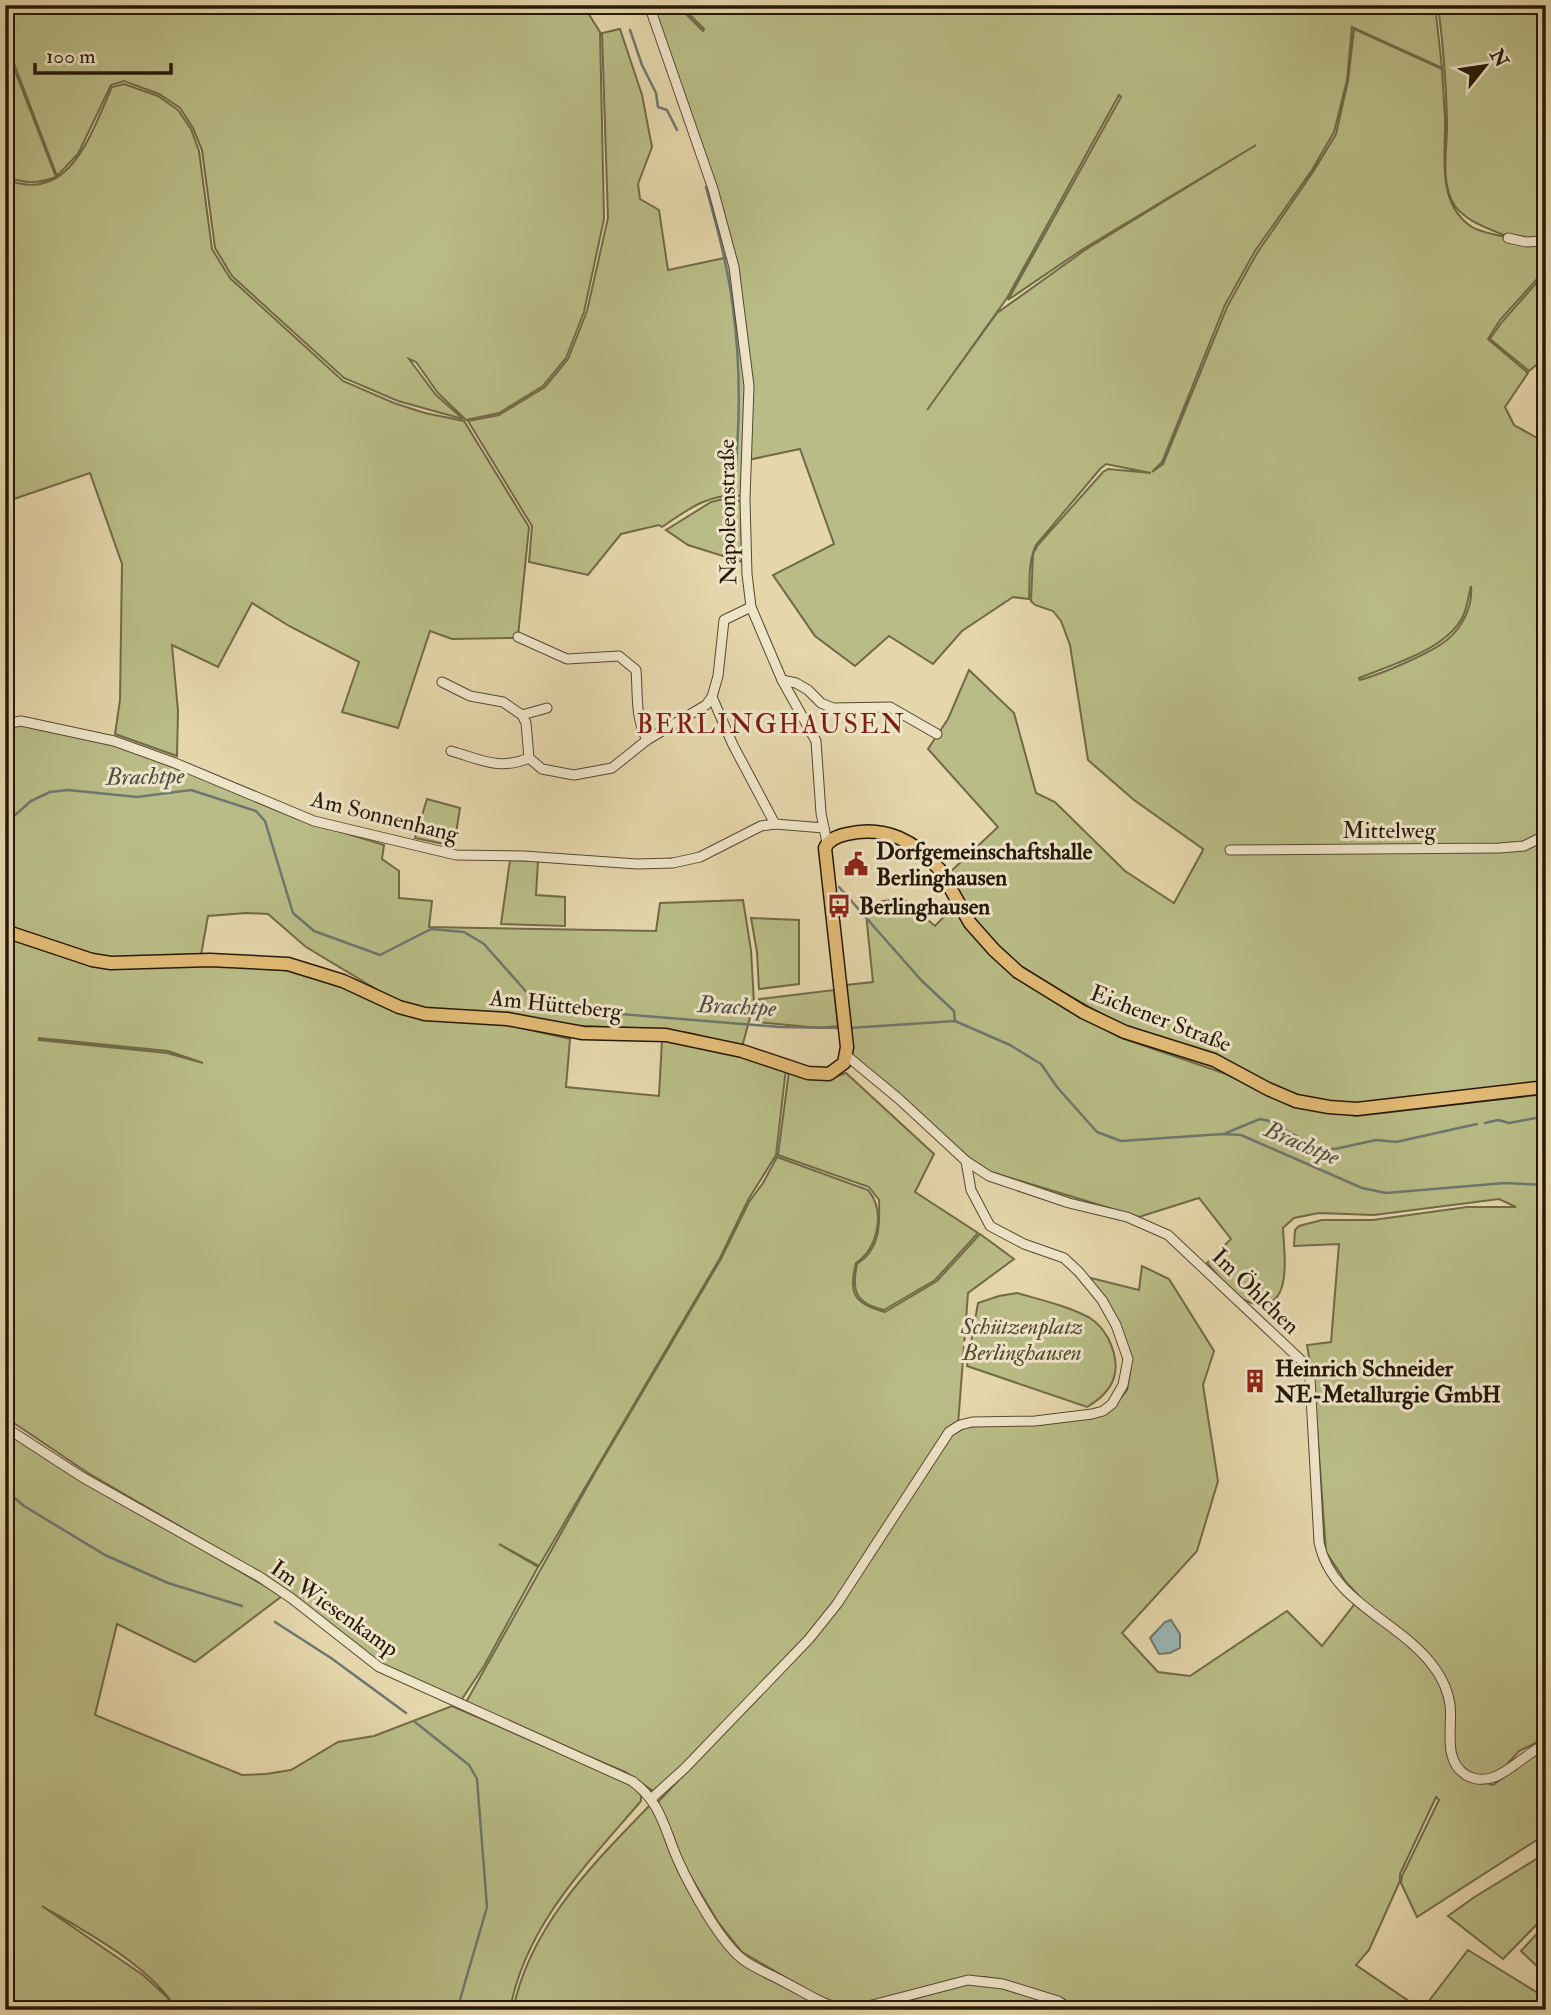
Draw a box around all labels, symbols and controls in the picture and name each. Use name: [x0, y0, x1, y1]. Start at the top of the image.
scale bar: [35, 32, 172, 76]
north arrow: [1450, 32, 1520, 102]
text: 100 m: [46, 43, 96, 70]
text: N: [1484, 44, 1514, 72]
street label: Napoleonstraße: [712, 438, 744, 585]
district label: BERLINGHAUSEN: [636, 709, 906, 741]
water label: Brachtpe: [104, 760, 186, 793]
street label: Am Sonnenhang: [307, 784, 462, 849]
street label: Mittelweg: [1342, 816, 1436, 845]
place label: Dorfgemeinschaftshalle Berlinghausen: [876, 837, 1093, 893]
public building icon: Dorfgemeinschaftshalle Berlinghausen: [842, 850, 870, 878]
bus stop icon: Berlinghausen: [825, 892, 853, 920]
place label: Berlinghausen: [859, 892, 990, 922]
street label: Eichener Straße: [1086, 978, 1236, 1059]
street label: Am Hütteberg: [487, 983, 624, 1026]
water label: Brachtpe: [696, 989, 778, 1024]
water label: Brachtpe: [1259, 1113, 1345, 1173]
street label: Im Öhlchen: [1206, 1242, 1306, 1341]
park label: Schützenplatz Berlinghausen: [960, 1312, 1083, 1367]
place label: Heinrich Schneider NE-Metallurgie GmbH: [1274, 1354, 1501, 1410]
building icon: Heinrich Schneider NE-Metallurgie GmbH: [1241, 1367, 1269, 1395]
street label: Im Wiesenkamp: [264, 1554, 404, 1664]

